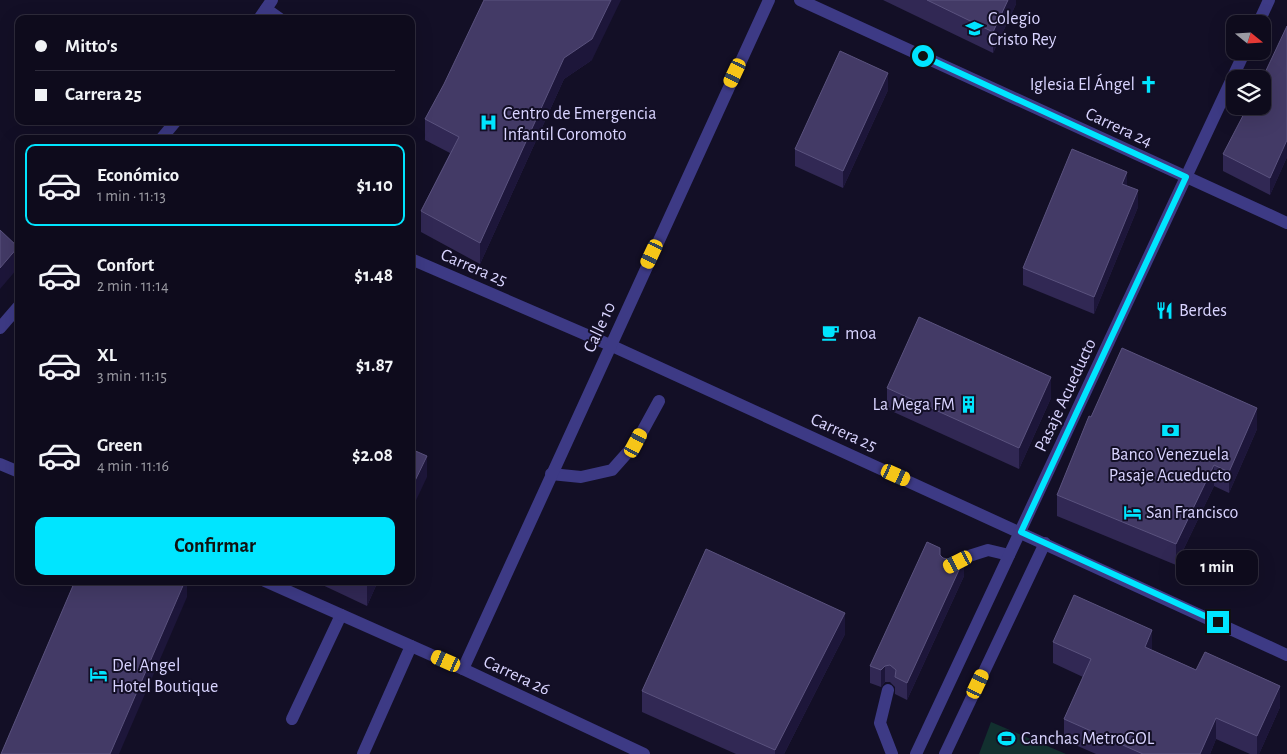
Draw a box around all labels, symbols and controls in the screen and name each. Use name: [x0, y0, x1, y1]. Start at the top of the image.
place label: Colegio Cristo Rey: [988, 10, 1057, 49]
north arrow: [1226, 15, 1271, 60]
map controls: [1226, 15, 1271, 115]
school or university icon: Colegio Cristo Rey: [964, 18, 984, 38]
text: Mitto's: [65, 37, 118, 56]
route start: [912, 45, 934, 67]
car: [721, 56, 748, 90]
button: layers: [1226, 70, 1271, 115]
place label: Iglesia El Ángel: [1030, 73, 1135, 94]
church icon: Iglesia El Ángel: [1139, 74, 1159, 94]
text: Carrera 25: [65, 85, 142, 104]
place label: Centro de Emergencia Infantil Coromoto: [503, 105, 657, 144]
street label: Carrera 24: [1083, 105, 1155, 151]
hospital icon: Centro de Emergencia Infantil Coromoto: [479, 113, 499, 133]
icon: car: [37, 163, 82, 208]
text: Económico: [97, 166, 179, 185]
text: $1.10: [357, 176, 393, 195]
text: 1 min · 11:13: [97, 188, 166, 204]
car: [638, 237, 665, 271]
street label: Carrera 25: [438, 246, 509, 290]
icon: car: [37, 253, 82, 298]
text: Confort: [97, 256, 154, 275]
text: $1.48: [354, 266, 393, 285]
text: 2 min · 11:14: [97, 278, 169, 294]
street label: Calle 10: [580, 299, 619, 355]
restaurant icon: Berdes: [1155, 300, 1175, 320]
place label: Berdes: [1179, 302, 1227, 320]
cafe icon: moa: [821, 323, 841, 343]
place label: moa: [845, 325, 877, 343]
street label: Pasaje Acueducto: [1032, 336, 1100, 455]
icon: car: [37, 343, 82, 388]
text: XL: [97, 346, 117, 365]
text: $1.87: [356, 356, 393, 375]
text: 3 min · 11:15: [97, 368, 167, 384]
building icon: La Mega FM: [959, 394, 979, 414]
place label: La Mega FM: [873, 396, 955, 414]
street label: Carrera 25: [808, 410, 879, 455]
bank icon: Banco Venezuela Pasaje Acueducto: [1160, 421, 1180, 441]
car: [622, 426, 649, 460]
icon: car: [37, 433, 82, 478]
text: Green: [97, 436, 143, 455]
text: $2.08: [352, 446, 393, 465]
place label: Banco Venezuela Pasaje Acueducto: [1109, 446, 1231, 485]
text: 4 min · 11:16: [97, 458, 169, 474]
car: [879, 462, 912, 488]
hotel icon: San Francisco: [1122, 502, 1142, 522]
place label: San Francisco: [1146, 504, 1239, 522]
button: Confirmar: [35, 517, 395, 575]
car: [941, 549, 974, 575]
callout: 1 min: [1177, 550, 1259, 584]
text: 1 min: [1200, 559, 1234, 575]
route end: [1207, 611, 1229, 633]
car: [429, 648, 462, 674]
street label: Carrera 26: [481, 653, 553, 699]
place label: Del Angel Hotel Boutique: [112, 657, 218, 696]
hotel icon: Del Angel Hotel Boutique: [88, 665, 108, 685]
car: [964, 667, 991, 701]
sports icon: Canchas MetroGOL: [997, 728, 1017, 748]
place label: Canchas MetroGOL: [1021, 730, 1155, 748]

